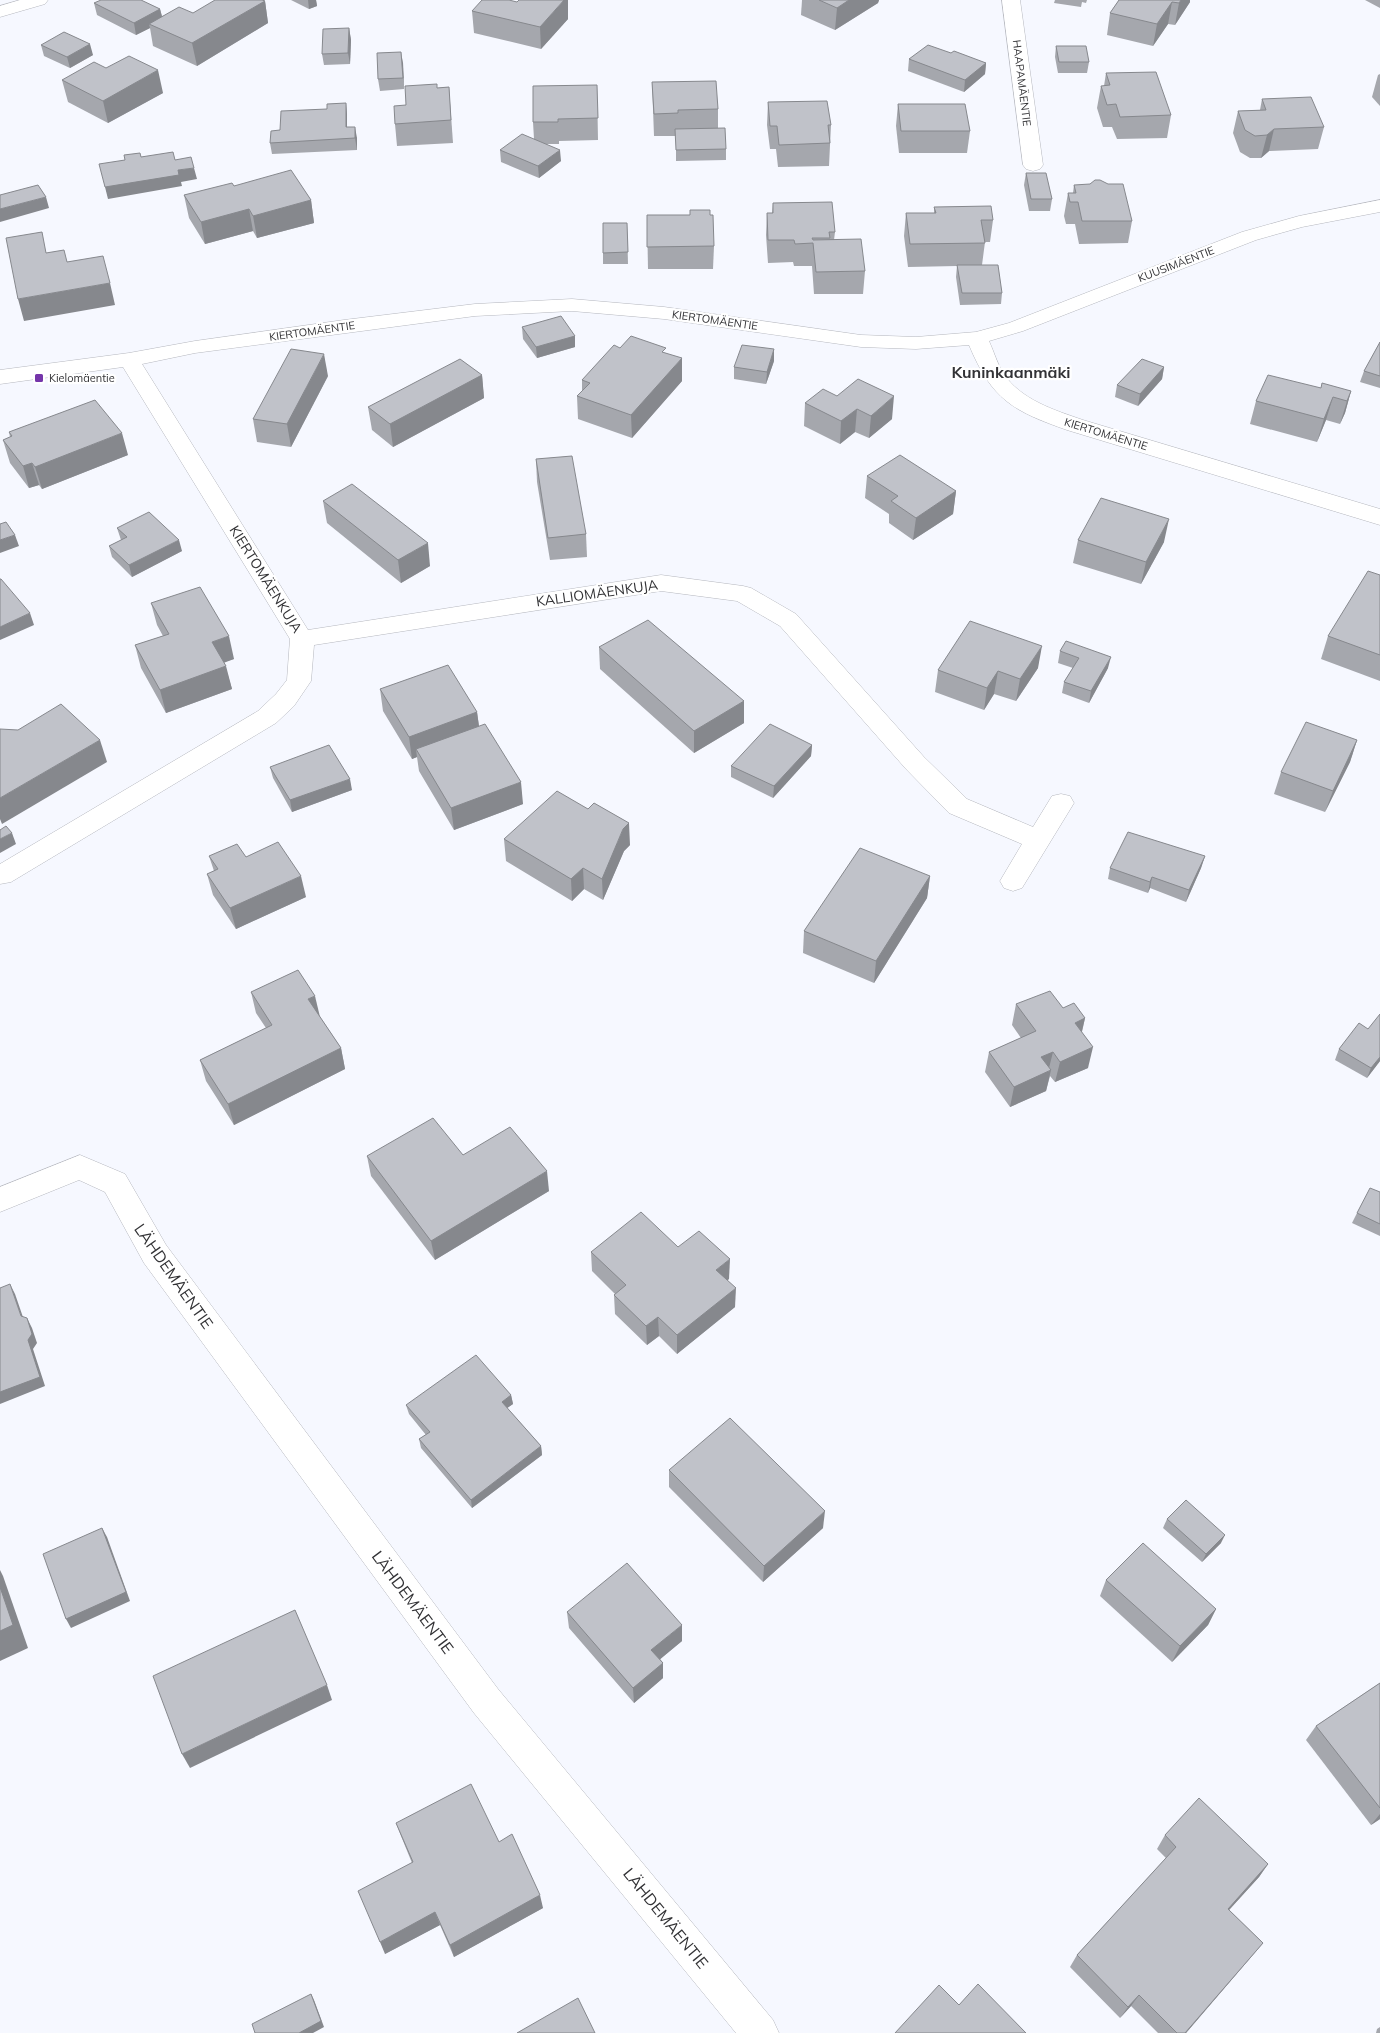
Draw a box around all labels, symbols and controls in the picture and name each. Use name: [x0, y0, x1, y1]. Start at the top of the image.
street label: HAAPAMÄENTIE: [1010, 39, 1034, 127]
street label: KUUSIMÄENTIE: [1136, 243, 1216, 285]
street label: KIERTOMÄENTIE: [671, 307, 759, 333]
street label: KIERTOMÄENTIE: [268, 318, 356, 344]
district label: Kuninkaanmäki: [951, 362, 1071, 382]
place label: Kielomäentie: [49, 371, 115, 385]
marker: Kielomäentie: [33, 372, 45, 384]
street label: KIERTOMÄENTIE: [1063, 415, 1149, 453]
street label: KIERTOMÄENKUJA: [226, 522, 307, 637]
street label: KALLIOMÄENKUJA: [535, 575, 660, 610]
street label: LÄHDEMÄENTIE: [130, 1220, 218, 1332]
street label: LÄHDEMÄENTIE: [368, 1547, 458, 1657]
street label: LÄHDEMÄENTIE: [619, 1864, 713, 1972]

